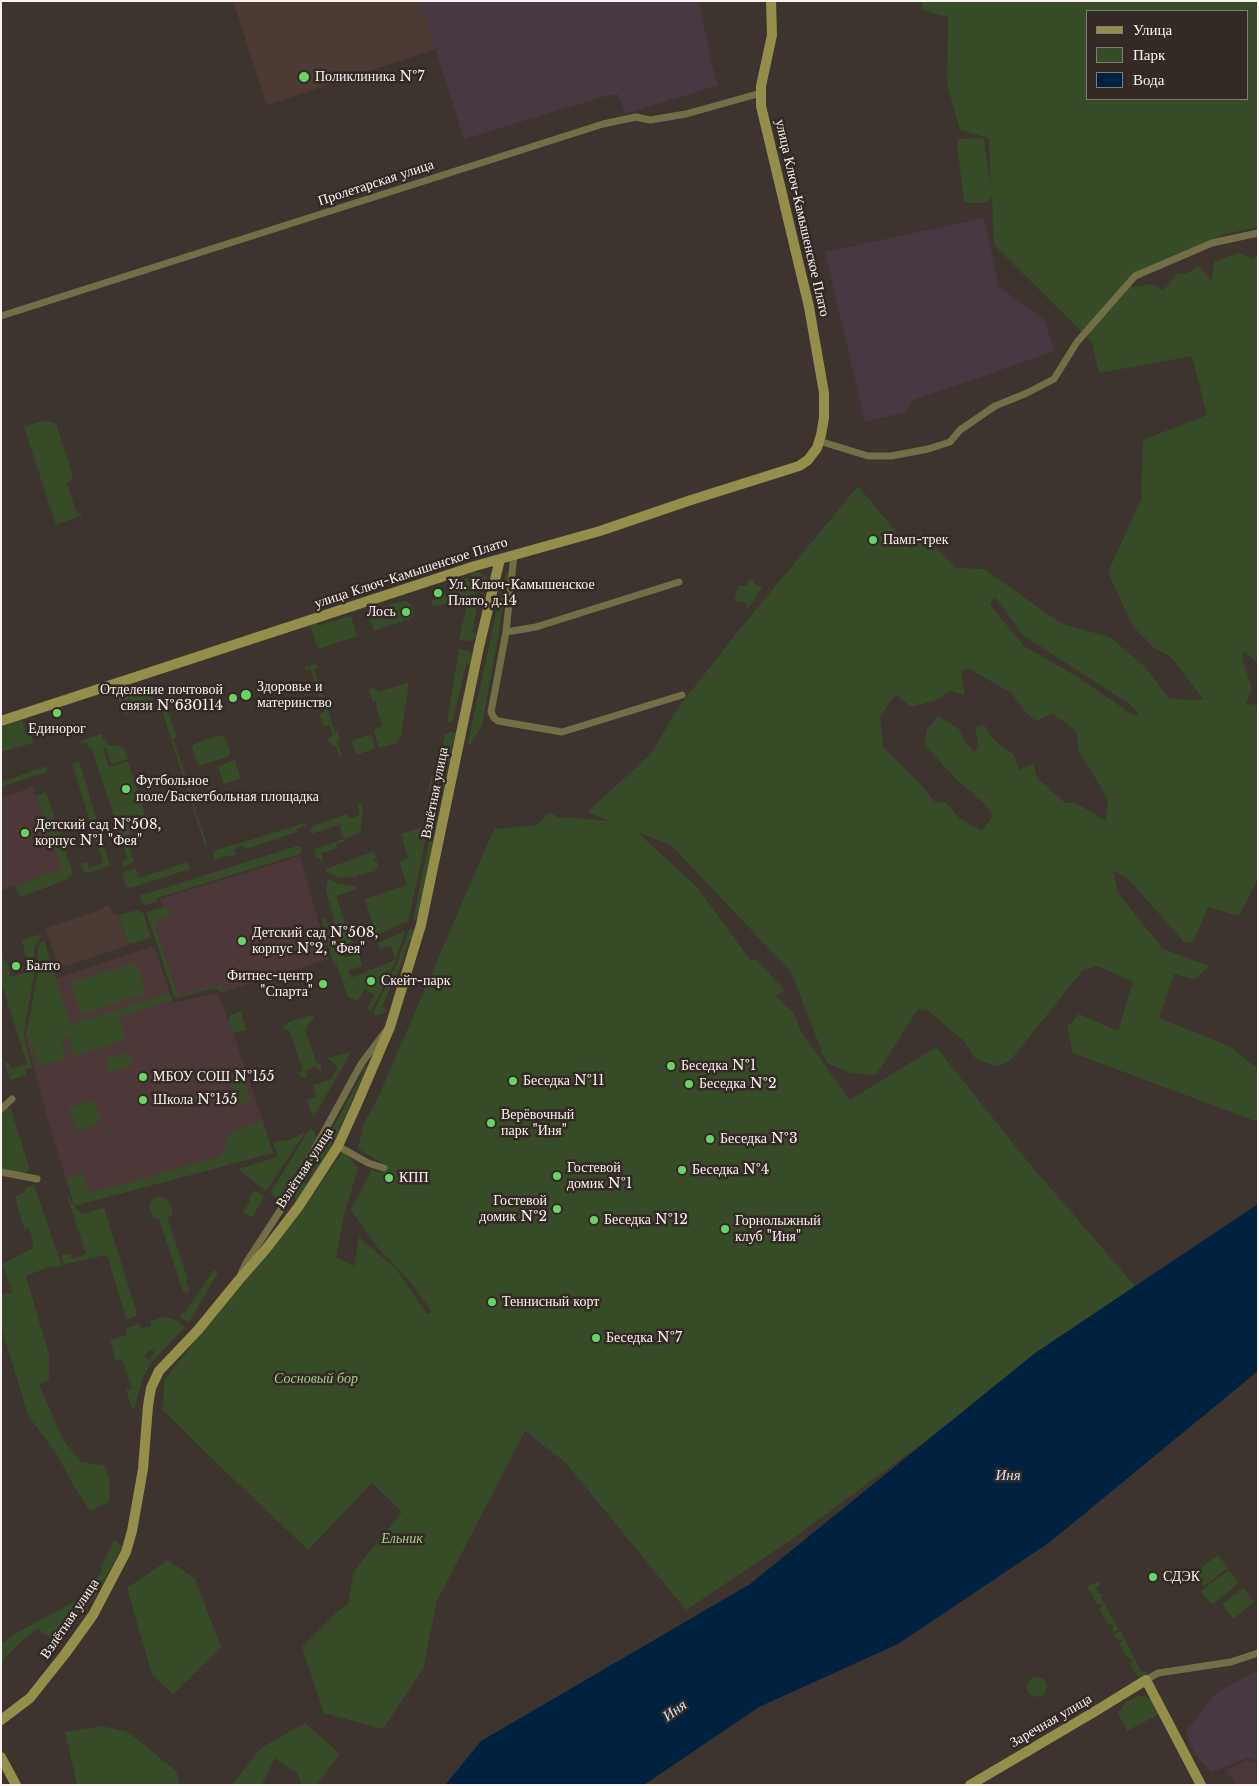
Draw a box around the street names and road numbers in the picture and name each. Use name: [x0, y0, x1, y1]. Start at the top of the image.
street label: улица Ключ-Камышенское Плато: [771, 118, 833, 318]
street label: Пролетарская улица: [316, 156, 436, 210]
street label: улица Ключ-Камышенское Плато: [312, 534, 510, 612]
street label: Взлётная улица: [418, 746, 452, 840]
street label: Взлётная улица: [273, 1124, 337, 1212]
street label: Взлётная улица: [37, 1576, 103, 1662]
street label: Заречная улица: [1007, 1691, 1095, 1751]

